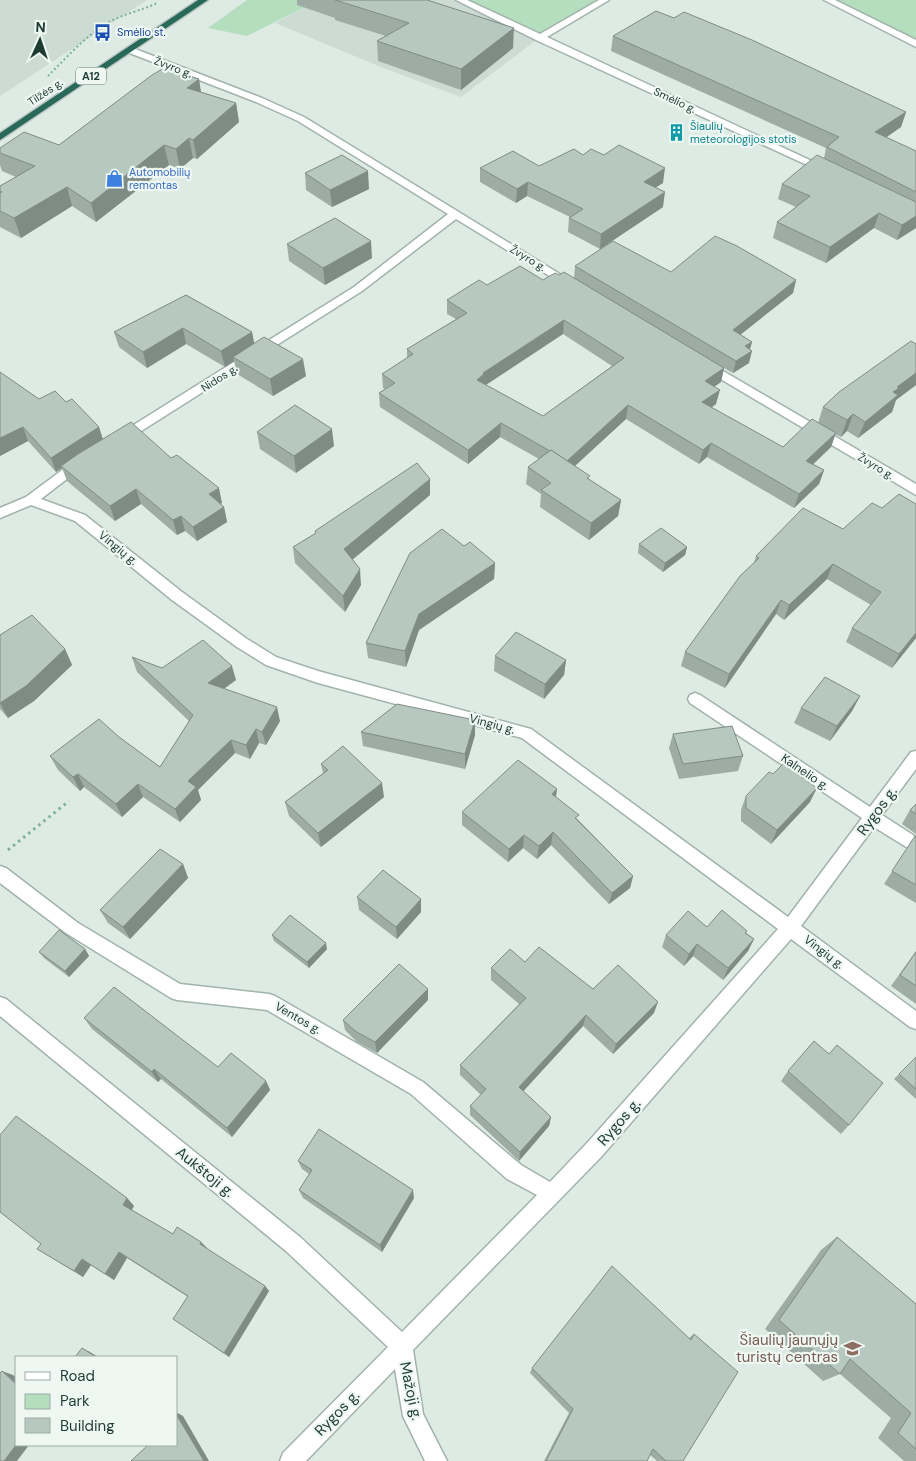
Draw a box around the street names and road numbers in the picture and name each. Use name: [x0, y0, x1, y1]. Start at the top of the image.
street label: Žvyro g.: [152, 53, 194, 81]
road number: A12: [76, 68, 106, 84]
street label: Tilžės g.: [25, 75, 65, 109]
street label: Smėlio g.: [652, 84, 698, 116]
street label: Žvyro g.: [507, 242, 549, 274]
street label: Nidos g.: [198, 361, 240, 395]
street label: Žvyro g.: [855, 450, 897, 482]
street label: Vingių g.: [95, 527, 141, 569]
street label: Vingių g.: [467, 710, 517, 738]
street label: Kalnelio g.: [778, 750, 832, 794]
street label: Rygos g.: [852, 782, 902, 840]
street label: Vingių g.: [801, 932, 847, 972]
street label: Ventos g.: [272, 998, 324, 1038]
street label: Rygos g.: [593, 1094, 645, 1150]
street label: Aukštoji g.: [172, 1142, 238, 1202]
street label: Mažoji g.: [395, 1360, 427, 1422]
street label: Rygos g.: [310, 1386, 364, 1440]

